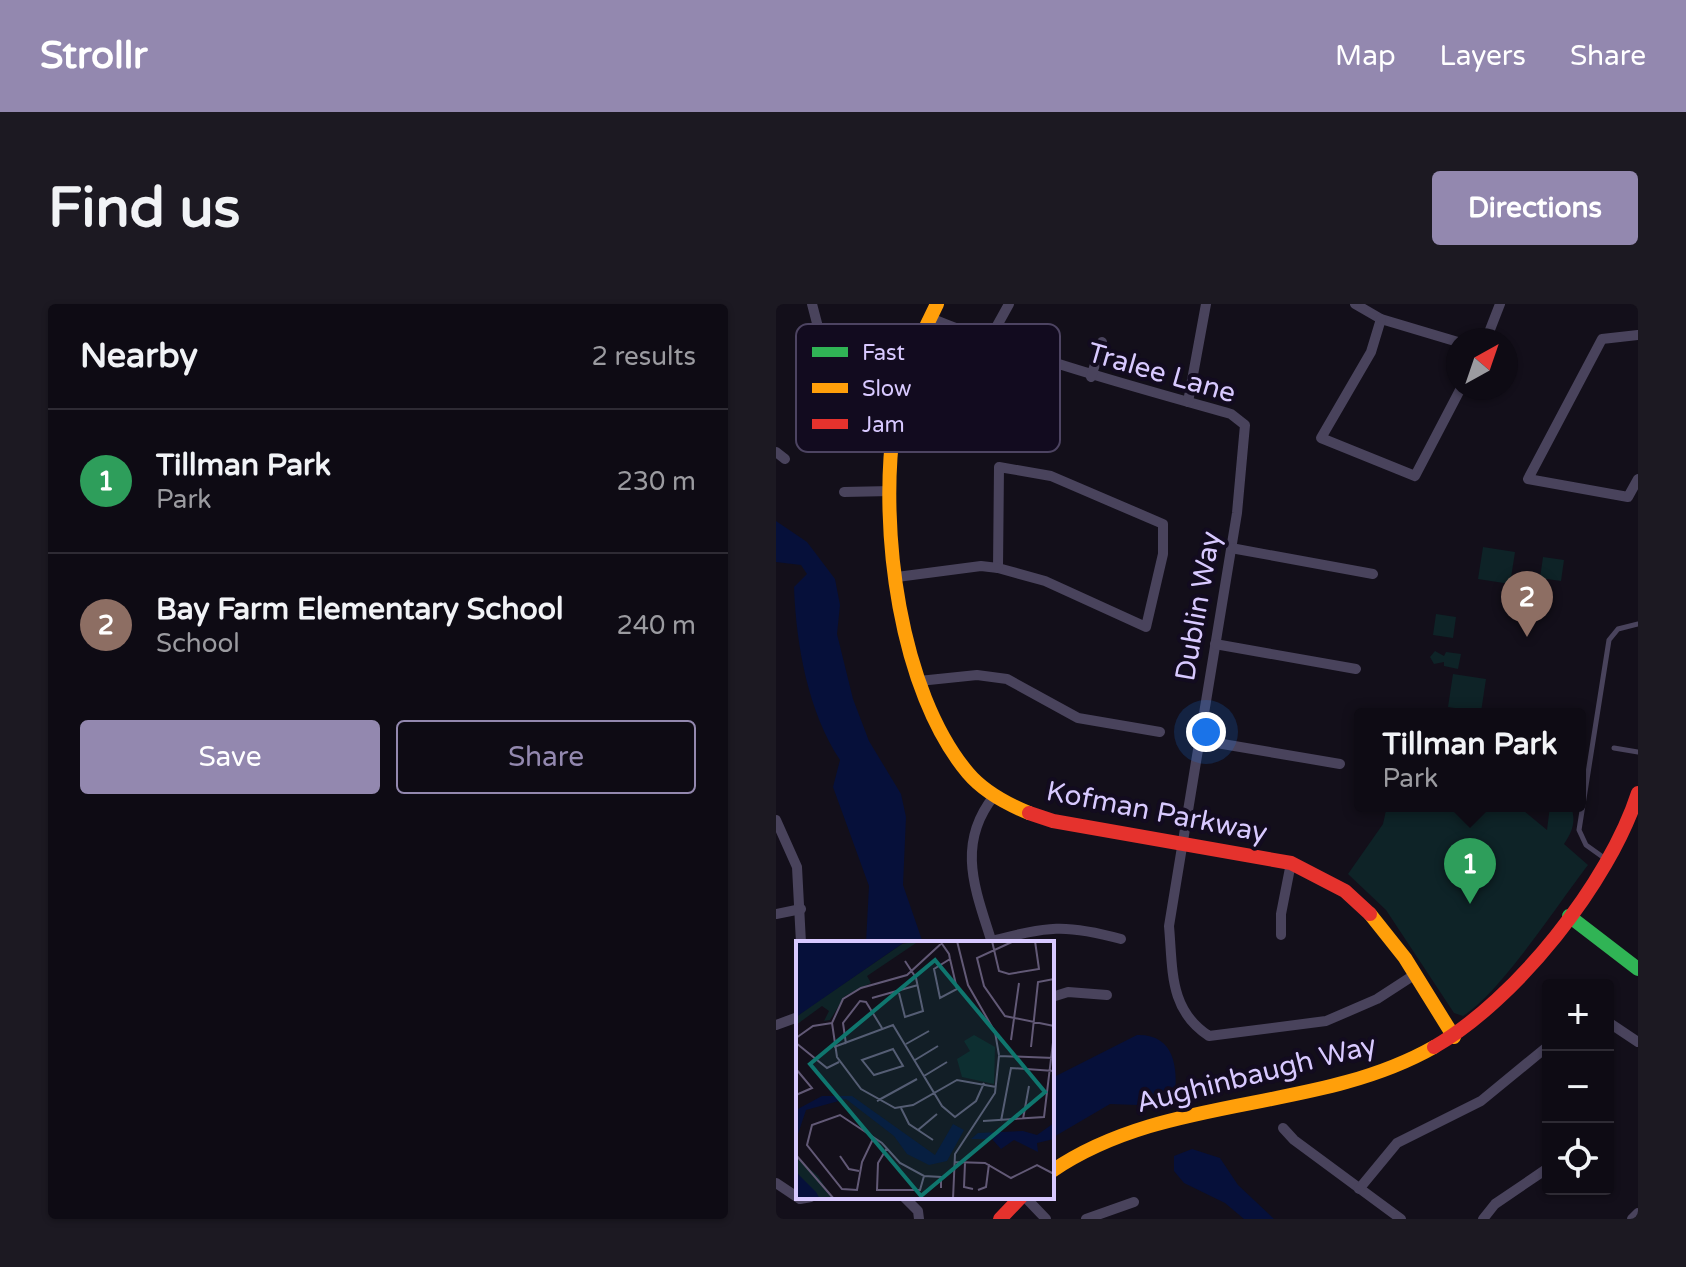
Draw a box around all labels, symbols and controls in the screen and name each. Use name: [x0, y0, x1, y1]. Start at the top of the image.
text: Strollr: [40, 33, 148, 79]
text: Map: [1335, 39, 1396, 73]
text: Layers: [1440, 39, 1526, 73]
text: Share: [1570, 39, 1646, 73]
button: Directions: [1432, 171, 1638, 245]
text: Find us: [48, 175, 240, 242]
legend: [796, 324, 1060, 452]
north arrow: [1446, 328, 1518, 400]
text: Nearby: [80, 336, 198, 377]
street label: Tralee Lane: [1084, 336, 1240, 410]
text: Fast: [862, 340, 905, 366]
text: 2 results: [591, 341, 696, 372]
text: Slow: [862, 376, 912, 402]
text: Jam: [862, 412, 905, 438]
text: Tillman Park: [156, 447, 331, 484]
text: 1: [98, 466, 114, 497]
text: 230 m: [616, 466, 696, 497]
text: Park: [156, 484, 212, 515]
street label: Dublin Way: [1168, 529, 1228, 684]
pin: 2: [1501, 571, 1553, 637]
text: Bay Farm Elementary School: [156, 591, 563, 628]
text: 2: [98, 610, 114, 641]
text: 240 m: [616, 610, 696, 641]
text: School: [156, 628, 240, 659]
popup: [1354, 708, 1586, 812]
your location: [1186, 712, 1226, 752]
button: Save: [80, 720, 380, 794]
button: Share: [396, 720, 696, 794]
text: Tillman Park: [1383, 726, 1557, 763]
text: Park: [1383, 763, 1438, 794]
street label: Kofman Parkway: [1043, 774, 1270, 850]
pin: 1: [1444, 838, 1496, 904]
inset map: [796, 941, 1054, 1199]
map controls: [1542, 979, 1614, 1195]
button: +: [1542, 979, 1614, 1051]
street label: Aughinbaugh Way: [1133, 1028, 1380, 1120]
button: −: [1542, 1051, 1614, 1123]
button: locate: [1542, 1123, 1614, 1195]

